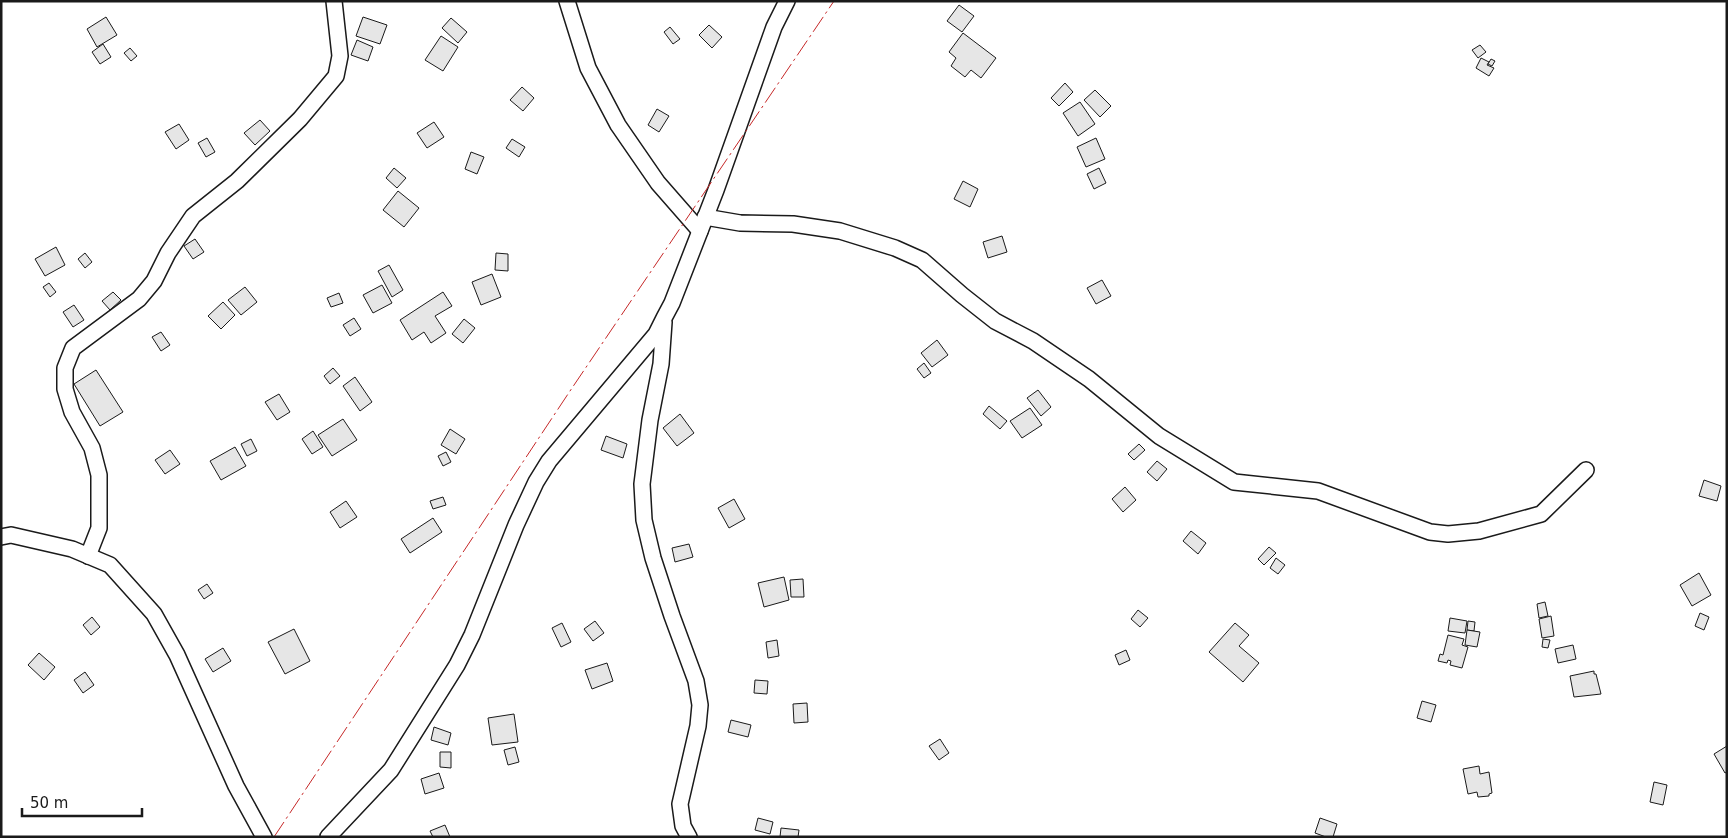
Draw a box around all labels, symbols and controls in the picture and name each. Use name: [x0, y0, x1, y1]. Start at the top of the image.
scale bar: [22, 786, 142, 818]
text: 50 m: [30, 794, 68, 812]

